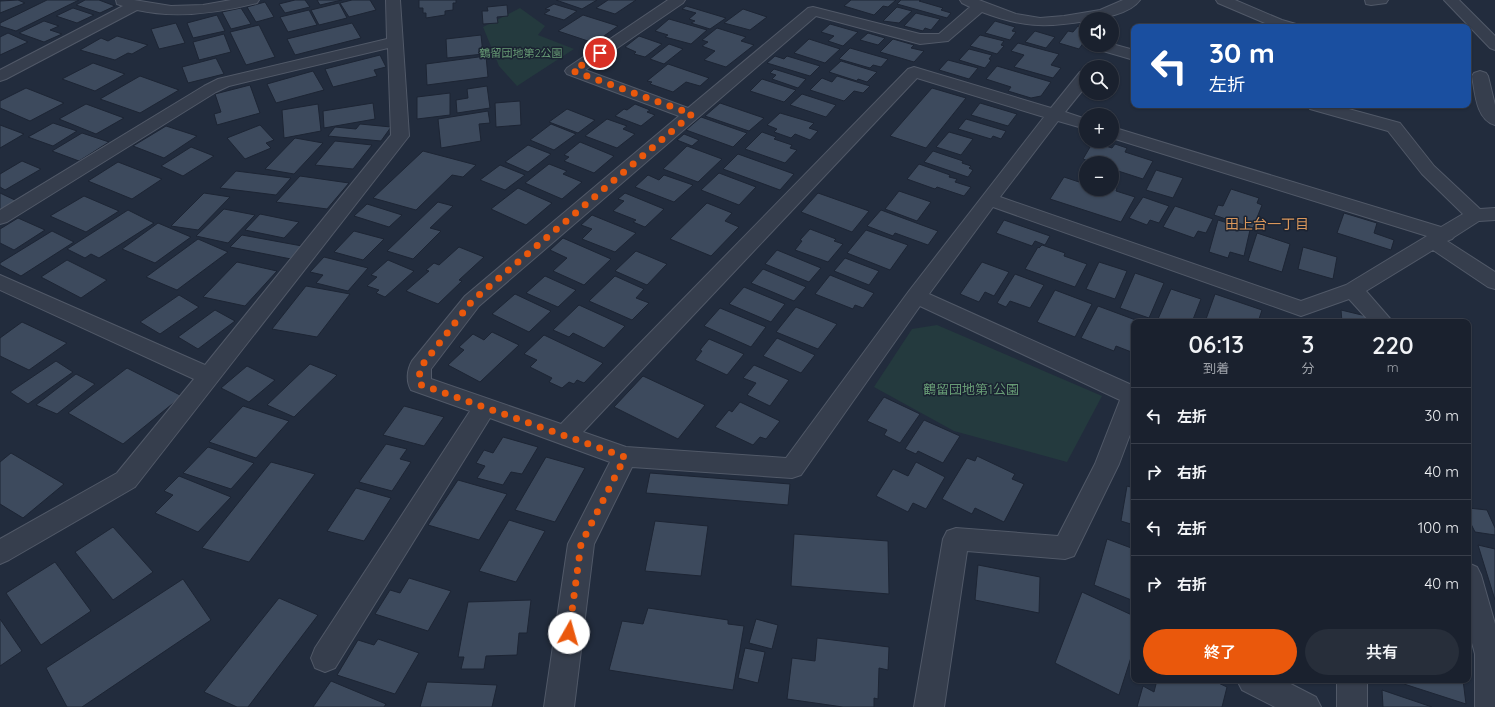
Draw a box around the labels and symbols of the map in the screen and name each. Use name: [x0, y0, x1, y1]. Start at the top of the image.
pin: [583, 36, 617, 70]
park label: 鶴留団地第2公園: [479, 46, 563, 60]
district label: 田上台一丁目: [1225, 215, 1309, 233]
park label: 鶴留団地第1公園: [923, 381, 1019, 397]
position arrow: [548, 612, 590, 654]

